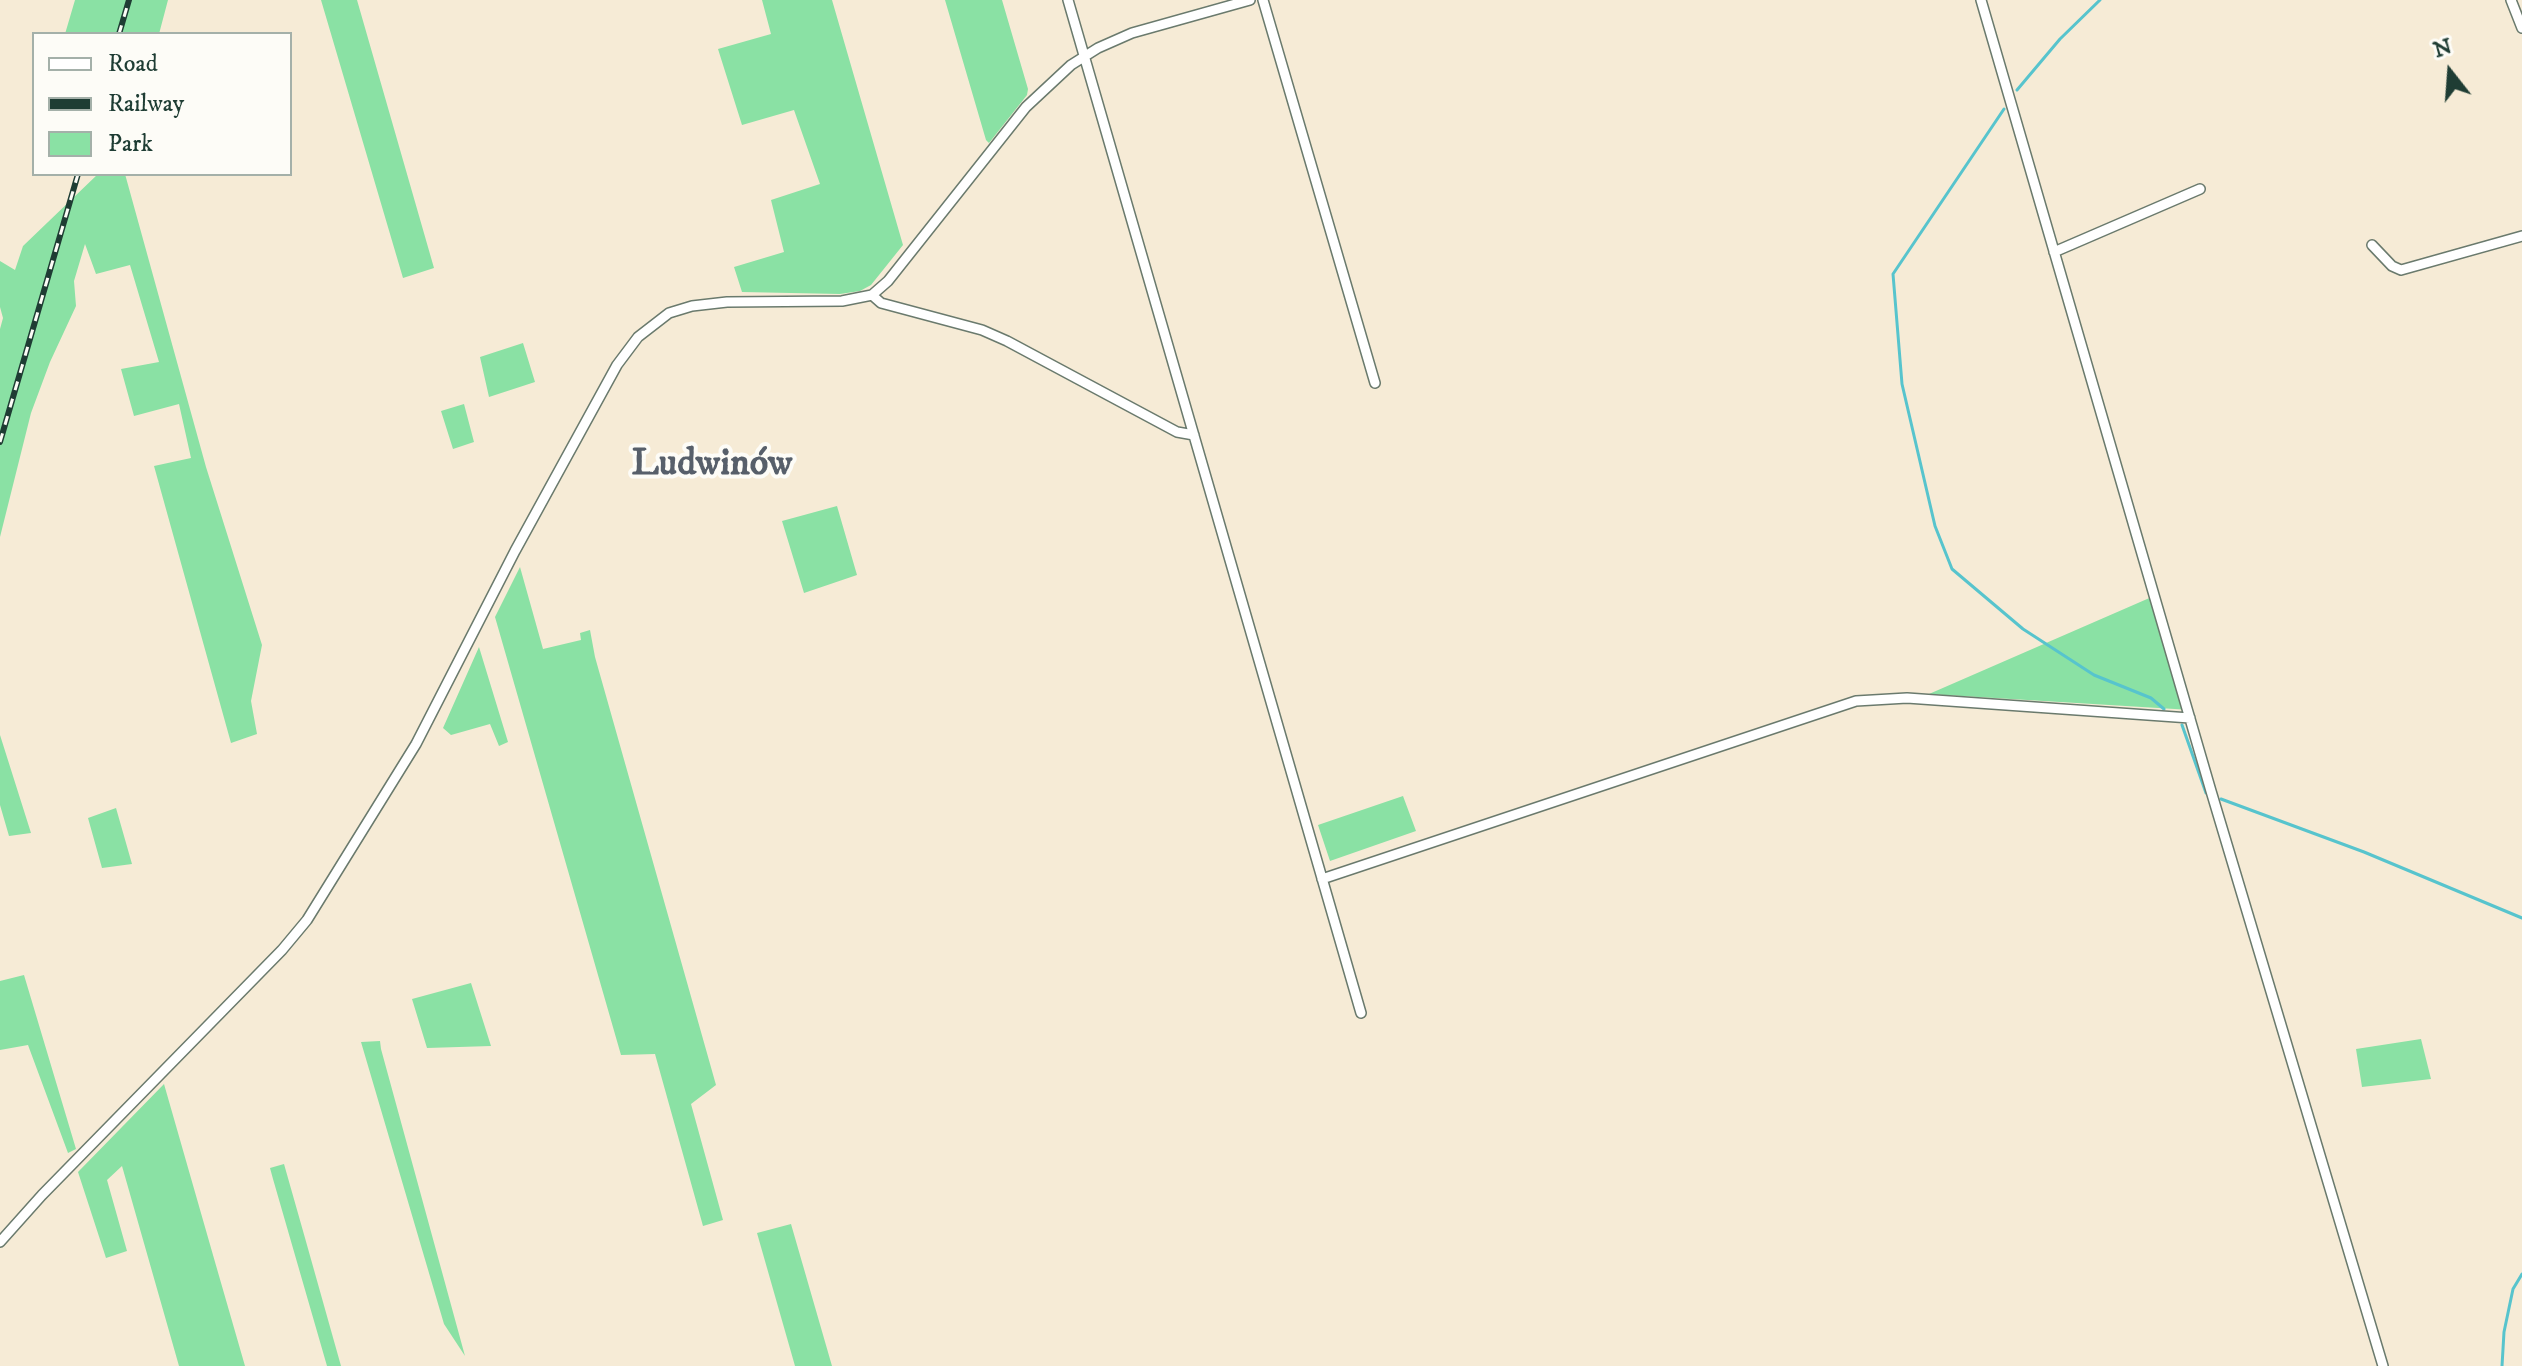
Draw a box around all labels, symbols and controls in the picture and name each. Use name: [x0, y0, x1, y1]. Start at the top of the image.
legend: [32, 32, 292, 176]
north arrow: [2410, 32, 2490, 112]
text: N: [2430, 33, 2455, 64]
text: Road: [108, 49, 158, 79]
text: Railway: [108, 89, 184, 119]
text: Park: [108, 129, 153, 159]
district label: Ludwinów: [631, 443, 793, 489]

